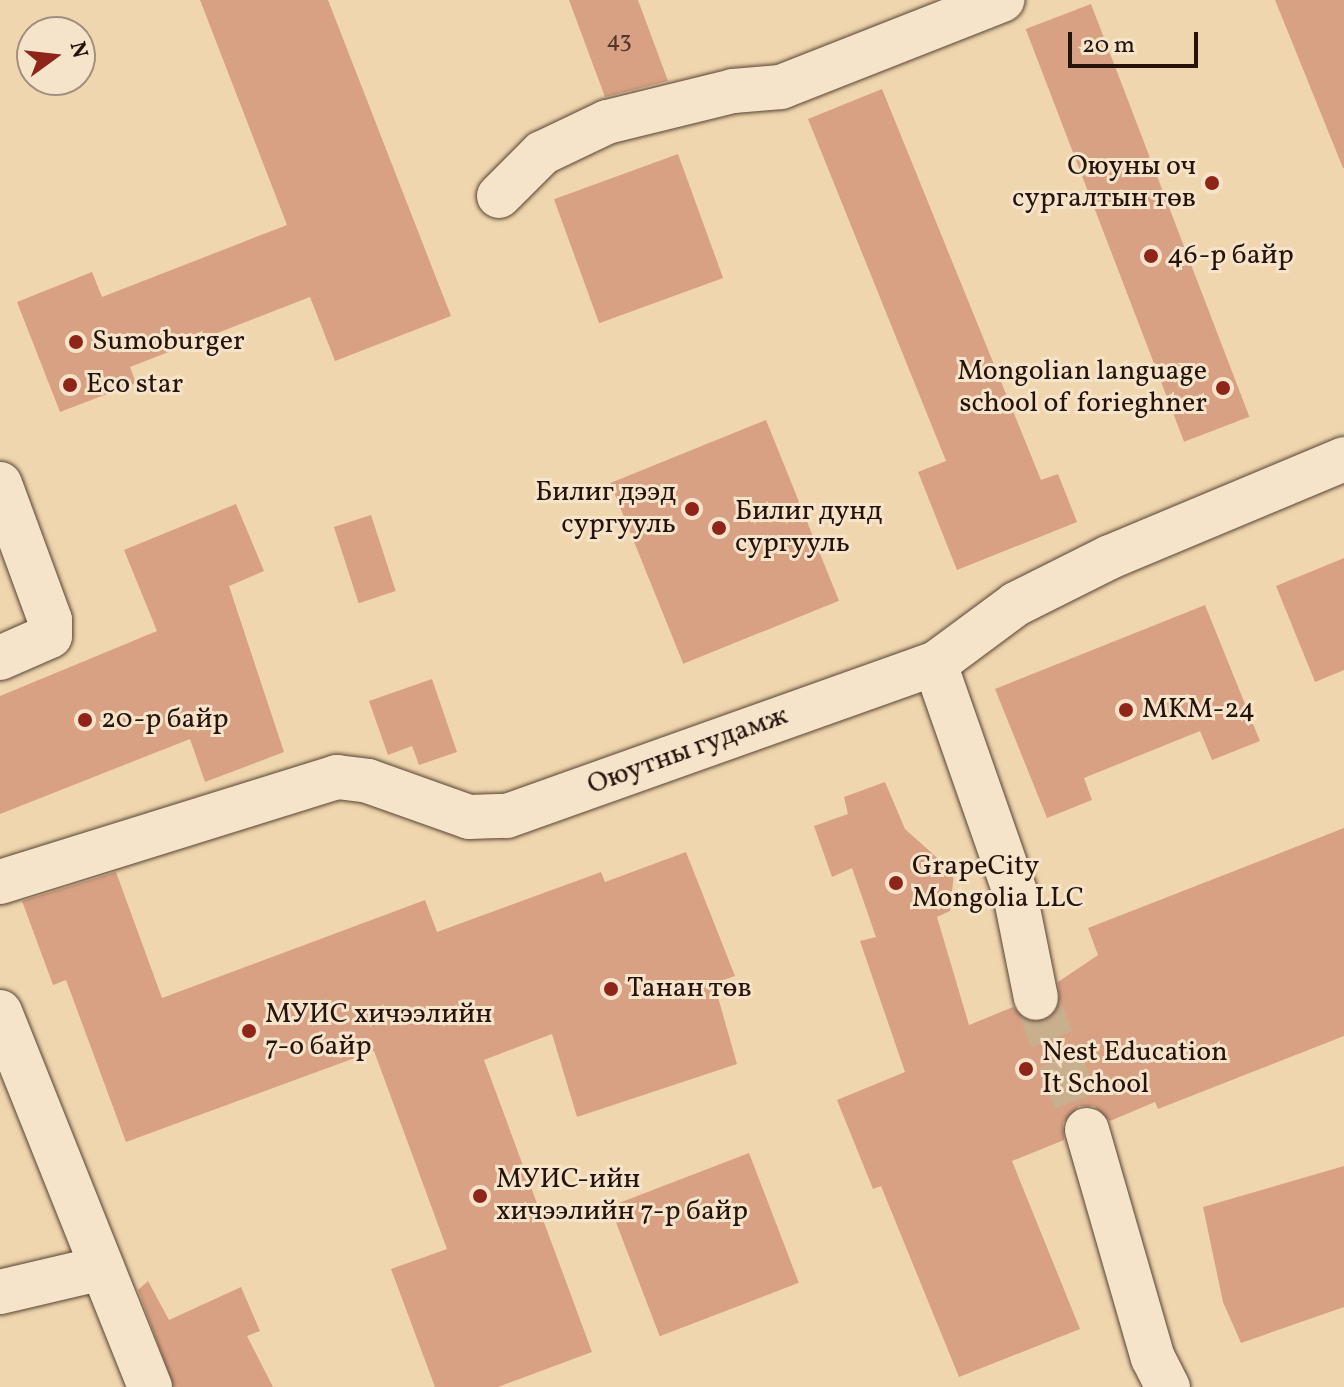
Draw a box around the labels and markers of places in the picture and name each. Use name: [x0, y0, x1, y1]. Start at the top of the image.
place label: Оюуны оч сургалтын төв: [1011, 150, 1196, 216]
marker: Оюуны оч сургалтын төв: [1203, 174, 1221, 192]
place label: 46-р байр: [1167, 239, 1294, 273]
marker: 46-р байр: [1142, 247, 1160, 265]
place label: Sumoburger: [92, 325, 245, 359]
marker: Sumoburger: [67, 333, 85, 351]
place label: Mongolian language school of forieghner: [957, 355, 1207, 421]
place label: Eco star: [86, 368, 183, 402]
marker: Eco star: [61, 376, 79, 394]
marker: Mongolian language school of forieghner: [1214, 379, 1232, 397]
place label: Билиг дээд сургууль: [534, 476, 676, 542]
place label: Билиг дунд сургууль: [735, 495, 883, 561]
marker: Билиг дээд сургууль: [683, 500, 701, 518]
marker: Билиг дунд сургууль: [710, 519, 728, 537]
place label: MKM-24: [1142, 693, 1255, 727]
marker: MKM-24: [1117, 701, 1135, 719]
place label: 20-p байр: [101, 703, 229, 737]
marker: 20-p байр: [76, 711, 94, 729]
place label: GrapeCity Mongolia LLC: [912, 850, 1084, 916]
marker: GrapeCity Mongolia LLC: [887, 874, 905, 892]
place label: Танан төв: [627, 972, 753, 1006]
marker: Танан төв: [602, 980, 620, 998]
place label: МУИС хичээлийн 7-о байр: [265, 998, 492, 1064]
marker: МУИС хичээлийн 7-о байр: [240, 1022, 258, 1040]
place label: Nest Education It School: [1042, 1036, 1228, 1102]
marker: Nest Education It School: [1017, 1060, 1035, 1078]
place label: МУИС-ийн хичээлийн 7-р байр: [496, 1163, 748, 1229]
marker: МУИС-ийн хичээлийн 7-р байр: [471, 1187, 489, 1205]

